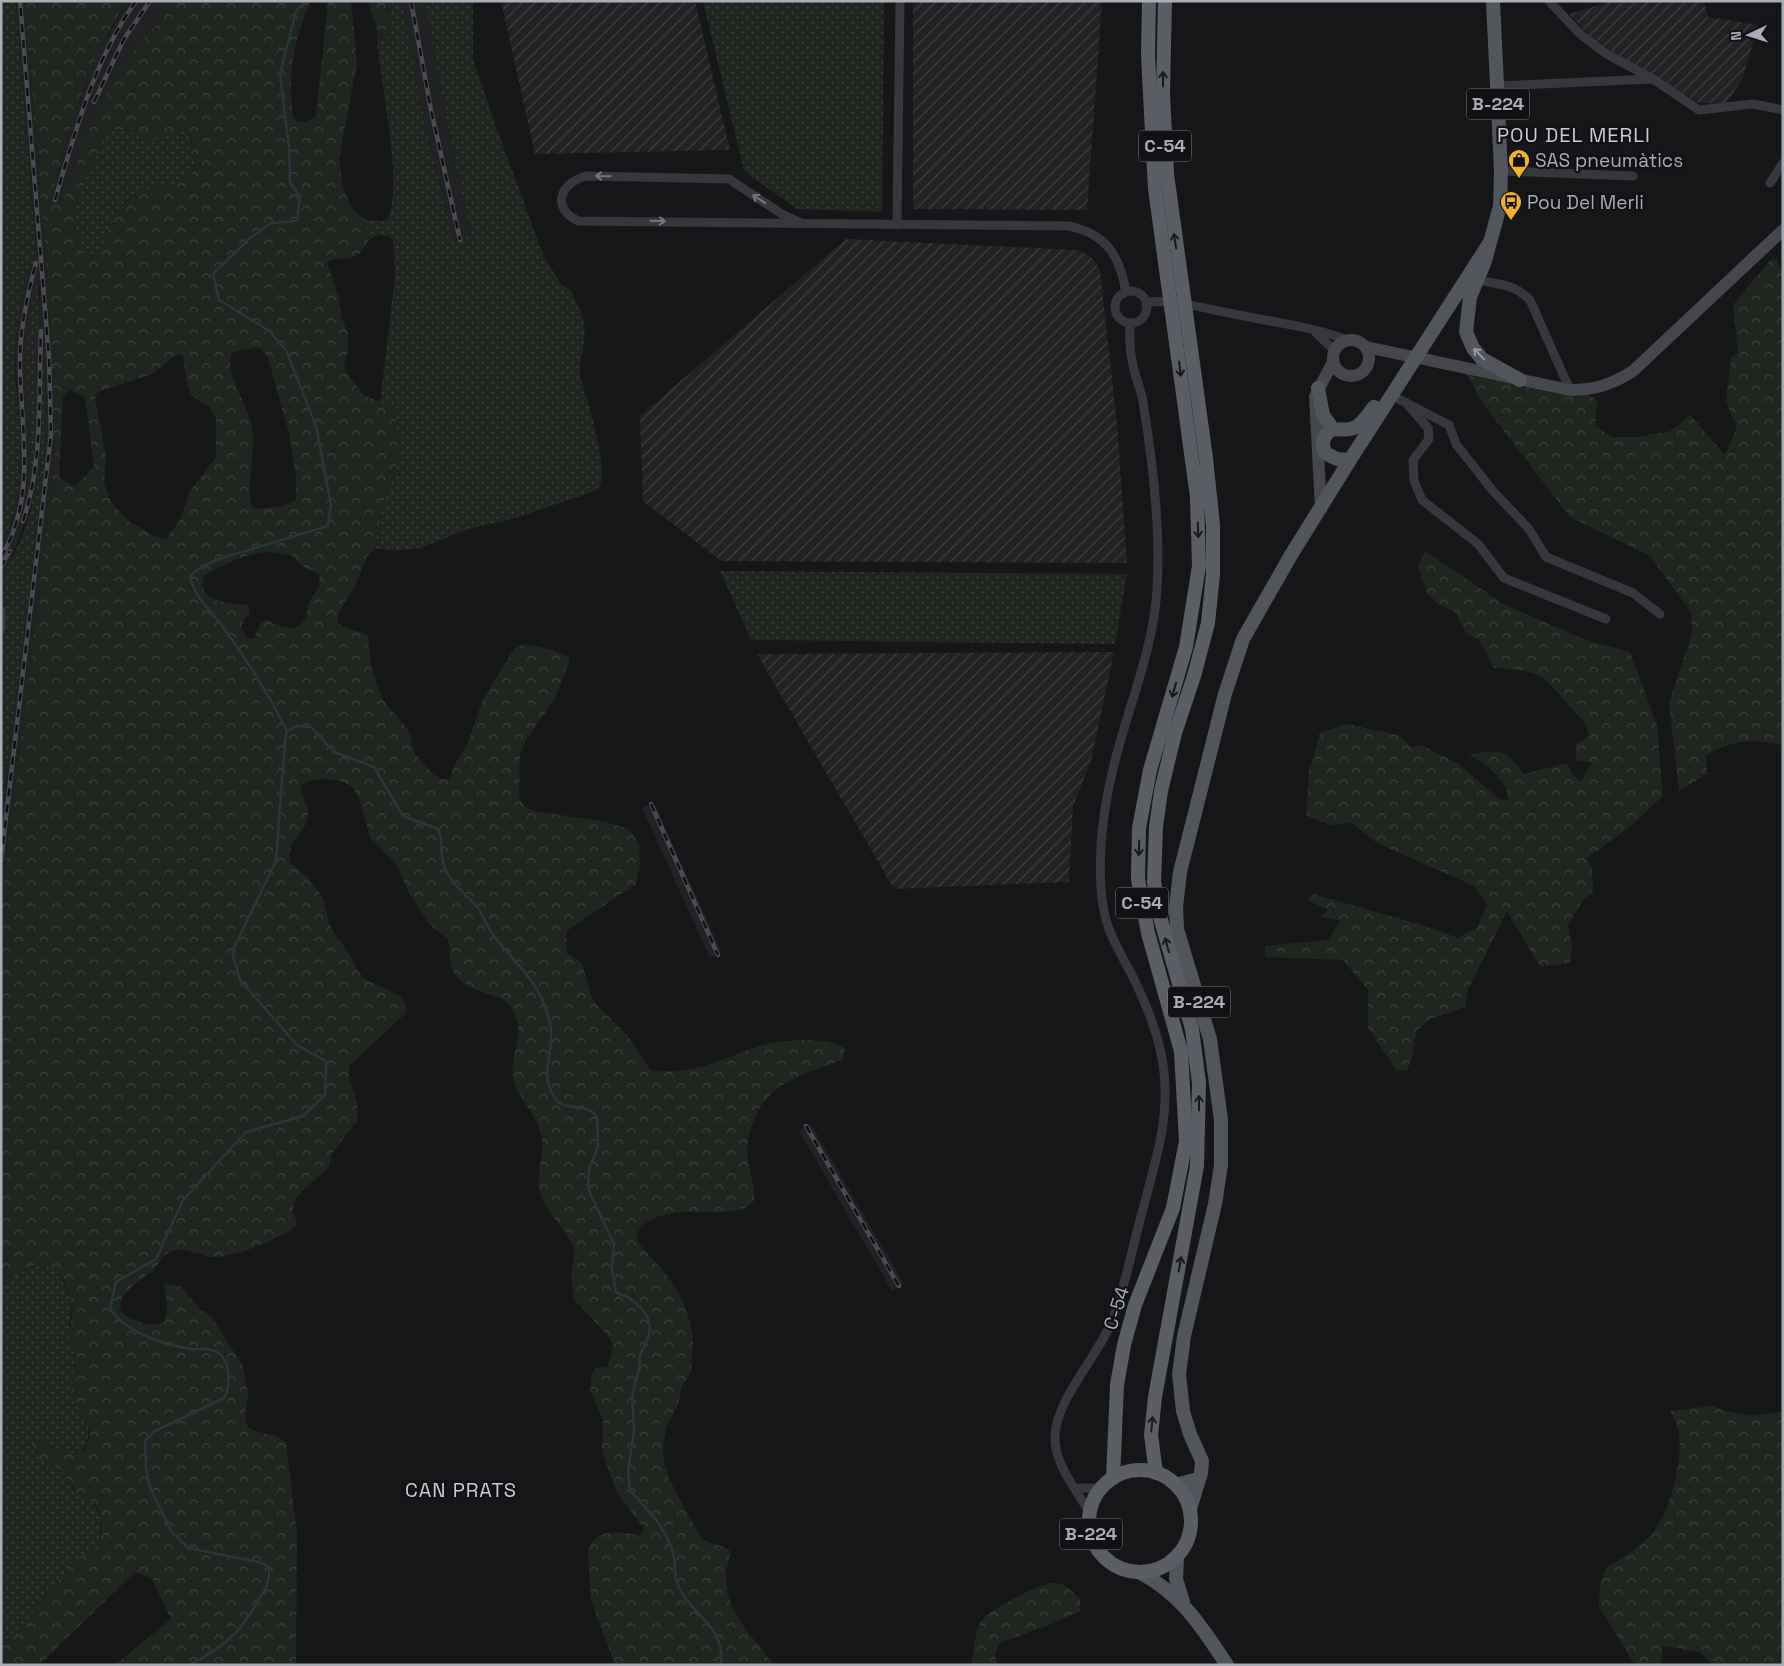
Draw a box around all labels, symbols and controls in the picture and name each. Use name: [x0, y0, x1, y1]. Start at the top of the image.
north arrow: [1724, 10, 1774, 60]
text: N: [1727, 31, 1745, 41]
one-way arrow: [1158, 71, 1168, 88]
road number: B-224: [1467, 88, 1529, 120]
district label: POU DEL MERLI: [1497, 122, 1651, 148]
road number: C-54: [1139, 130, 1191, 162]
shop icon: SAS pneumàtics: [1507, 148, 1531, 179]
place label: SAS pneumàtics: [1535, 148, 1683, 173]
one-way arrow: [595, 172, 611, 181]
bus stop icon: Pou Del Merli: [1499, 190, 1523, 221]
place label: Pou Del Merli: [1527, 190, 1644, 215]
one-way arrow: [752, 193, 766, 204]
one-way arrow: [650, 216, 666, 226]
one-way arrow: [1170, 233, 1180, 249]
one-way arrow: [1473, 348, 1485, 360]
one-way arrow: [1175, 361, 1185, 377]
one-way arrow: [1193, 522, 1203, 538]
one-way arrow: [1168, 681, 1178, 697]
one-way arrow: [1134, 840, 1143, 856]
road number: C-54: [1116, 888, 1168, 918]
one-way arrow: [1161, 938, 1171, 954]
road number: B-224: [1168, 986, 1230, 1018]
one-way arrow: [1194, 1096, 1204, 1112]
one-way arrow: [1175, 1257, 1185, 1273]
street label: C-54: [1098, 1283, 1135, 1333]
one-way arrow: [1147, 1417, 1157, 1433]
district label: CAN PRATS: [405, 1477, 517, 1503]
road number: B-224: [1060, 1518, 1122, 1550]

